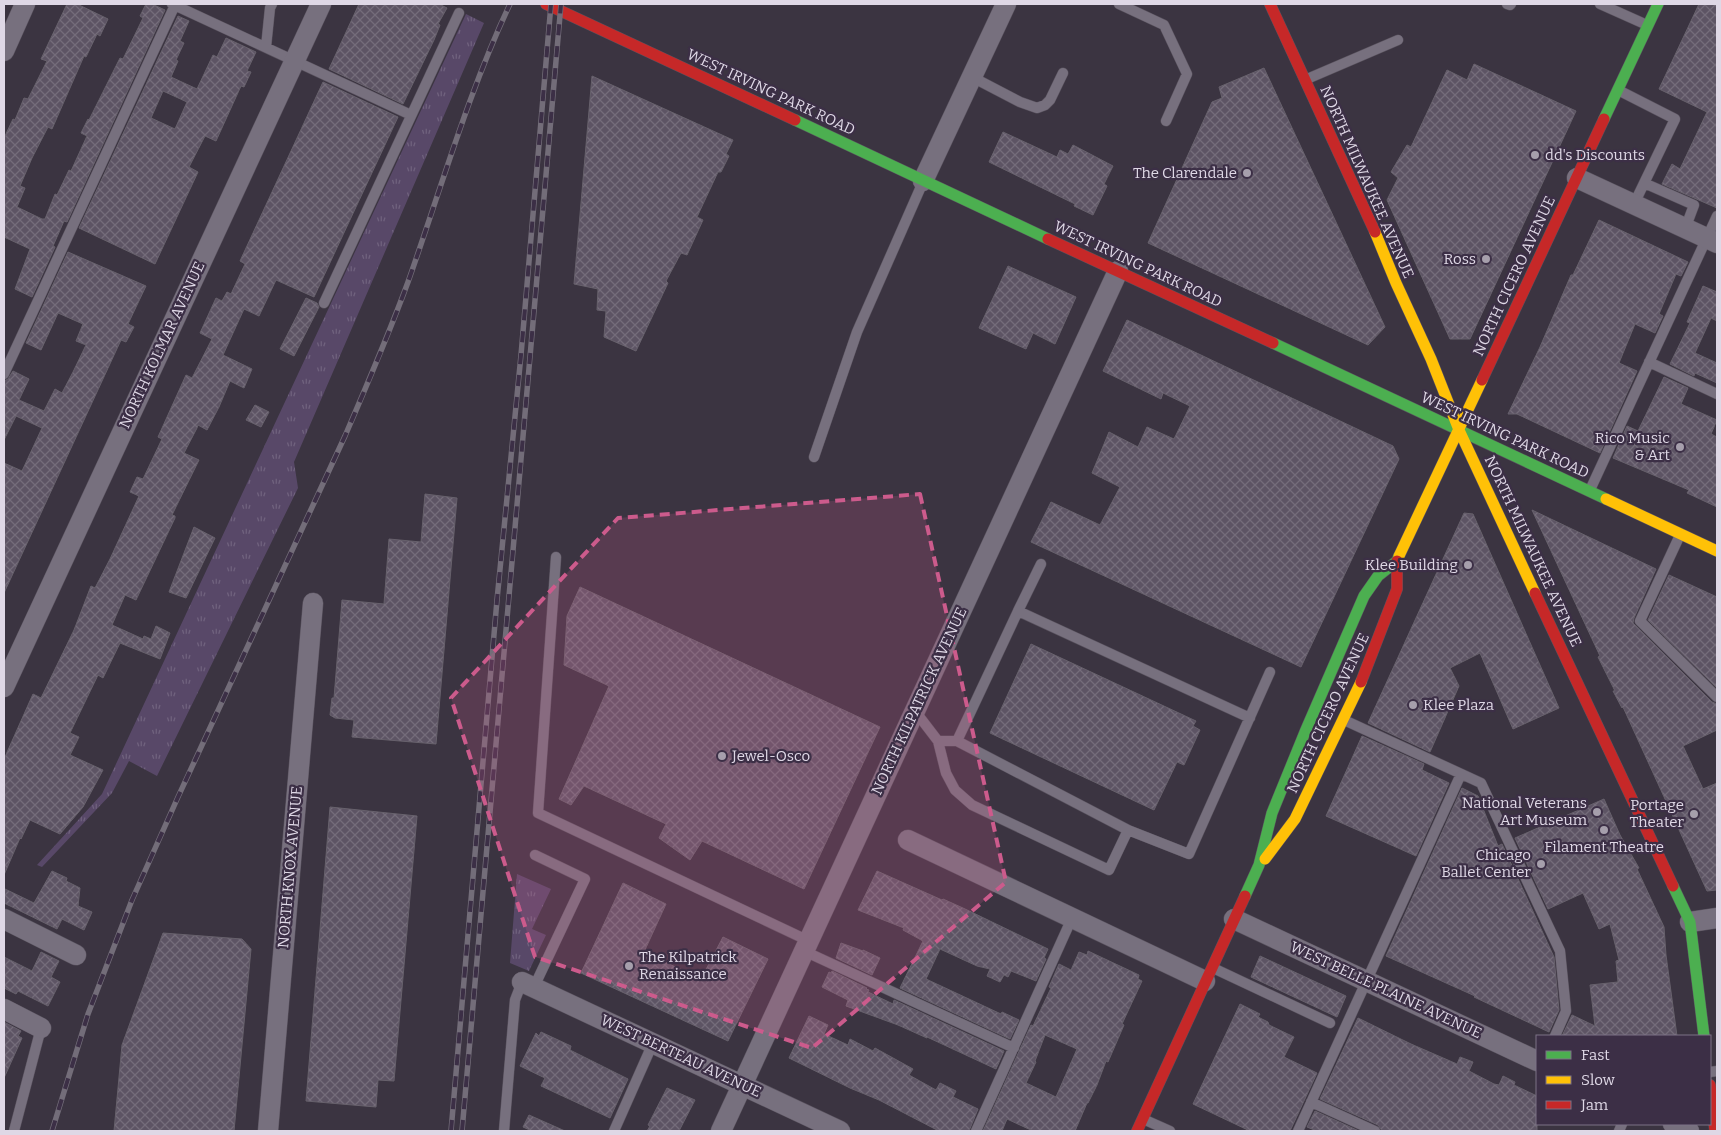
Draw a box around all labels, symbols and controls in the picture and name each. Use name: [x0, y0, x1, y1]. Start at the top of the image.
street label: WEST IRVING PARK ROAD: [684, 45, 858, 139]
street label: NORTH MILWAUKEE AVENUE: [1316, 83, 1418, 281]
place label: dd's Discounts: [1545, 146, 1645, 164]
marker: dd's Discounts: [1529, 149, 1541, 161]
place label: The Clarendale: [1133, 164, 1237, 182]
marker: The Clarendale: [1241, 167, 1253, 179]
street label: NORTH CICERO AVENUE: [1469, 193, 1559, 359]
street label: WEST IRVING PARK ROAD: [1051, 217, 1225, 311]
place label: Ross: [1443, 250, 1476, 268]
marker: Ross: [1480, 253, 1492, 265]
street label: NORTH KOLMAR AVENUE: [115, 259, 209, 431]
street label: WEST IRVING PARK ROAD: [1418, 388, 1592, 482]
place label: Rico Music & Art: [1595, 429, 1671, 464]
marker: Rico Music & Art: [1674, 441, 1686, 453]
street label: NORTH MILWAUKEE AVENUE: [1481, 452, 1585, 650]
place label: Klee Building: [1365, 556, 1458, 574]
marker: Klee Building: [1462, 559, 1474, 571]
street label: NORTH KILPATRICK AVENUE: [868, 604, 970, 798]
street label: NORTH CICERO AVENUE: [1283, 630, 1373, 796]
place label: Klee Plaza: [1423, 696, 1494, 714]
marker: Klee Plaza: [1407, 699, 1419, 711]
place label: Jewel-Osco: [731, 747, 810, 765]
marker: Jewel-Osco: [716, 750, 728, 762]
street label: NORTH KNOX AVENUE: [274, 785, 306, 949]
place label: National Veterans Art Museum: [1462, 794, 1588, 829]
place label: Portage Theater: [1630, 796, 1684, 831]
marker: National Veterans Art Museum: [1591, 806, 1603, 818]
marker: Portage Theater: [1688, 808, 1700, 820]
marker: Filament Theatre: [1598, 824, 1610, 836]
place label: Filament Theatre: [1544, 838, 1664, 856]
place label: Chicago Ballet Center: [1441, 846, 1531, 881]
marker: Chicago Ballet Center: [1535, 858, 1547, 870]
street label: WEST BELLE PLAINE AVENUE: [1287, 938, 1485, 1042]
place label: The Kilpatrick Renaissance: [639, 948, 737, 983]
marker: The Kilpatrick Renaissance: [623, 960, 635, 972]
street label: WEST BERTEAU AVENUE: [598, 1011, 764, 1101]
legend: [1536, 1035, 1711, 1125]
text: Fast: [1581, 1046, 1610, 1064]
text: Slow: [1581, 1071, 1616, 1089]
text: Jam: [1580, 1096, 1609, 1114]

